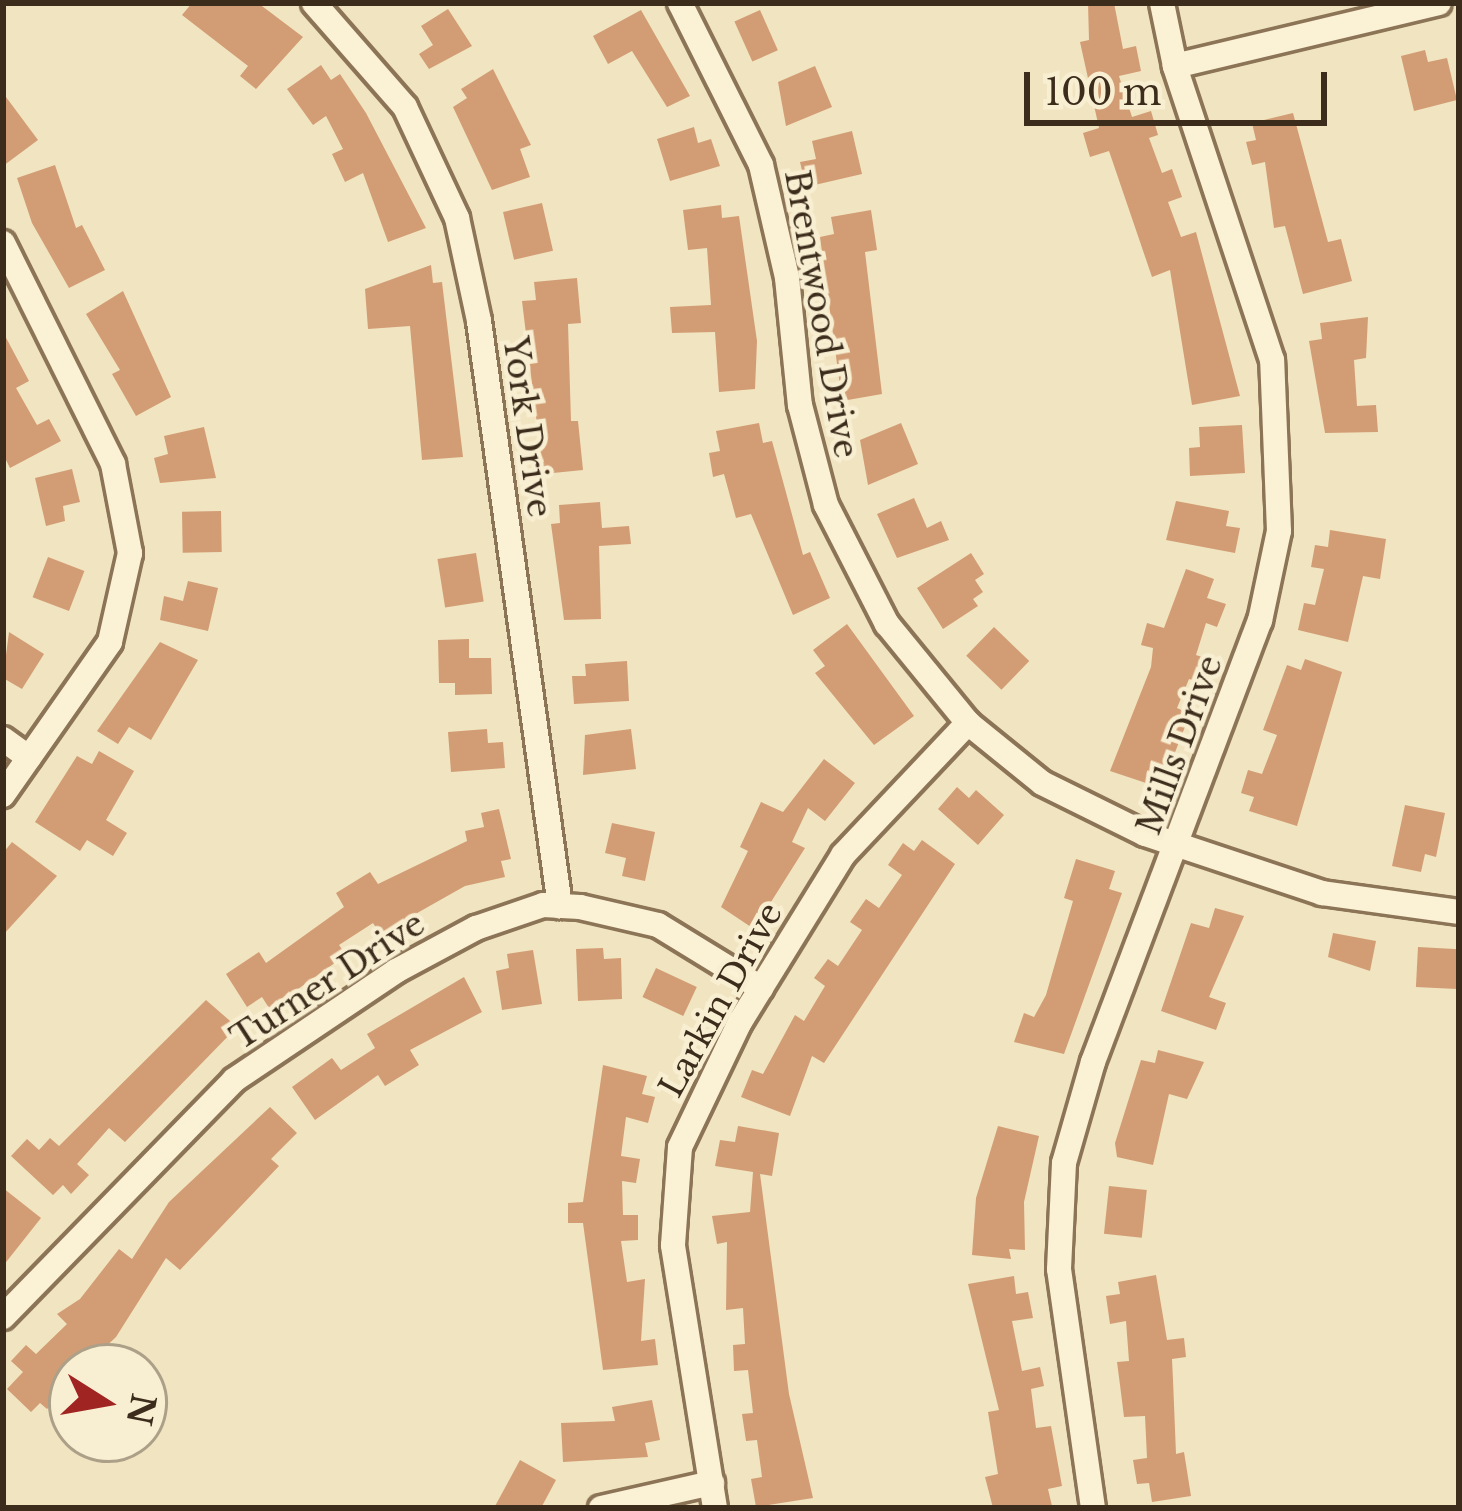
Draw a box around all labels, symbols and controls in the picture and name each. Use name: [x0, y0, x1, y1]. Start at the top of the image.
scale bar: [1030, 48, 1333, 122]
text: 100 m: [1045, 70, 1161, 115]
street label: Brentwood Drive: [776, 167, 866, 461]
street label: York Drive: [495, 334, 559, 520]
street label: Mills Drive: [1129, 650, 1231, 840]
street label: Larkin Drive: [651, 896, 791, 1104]
street label: Turner Drive: [223, 904, 433, 1058]
north arrow: [48, 1343, 168, 1463]
text: N: [118, 1390, 164, 1429]

